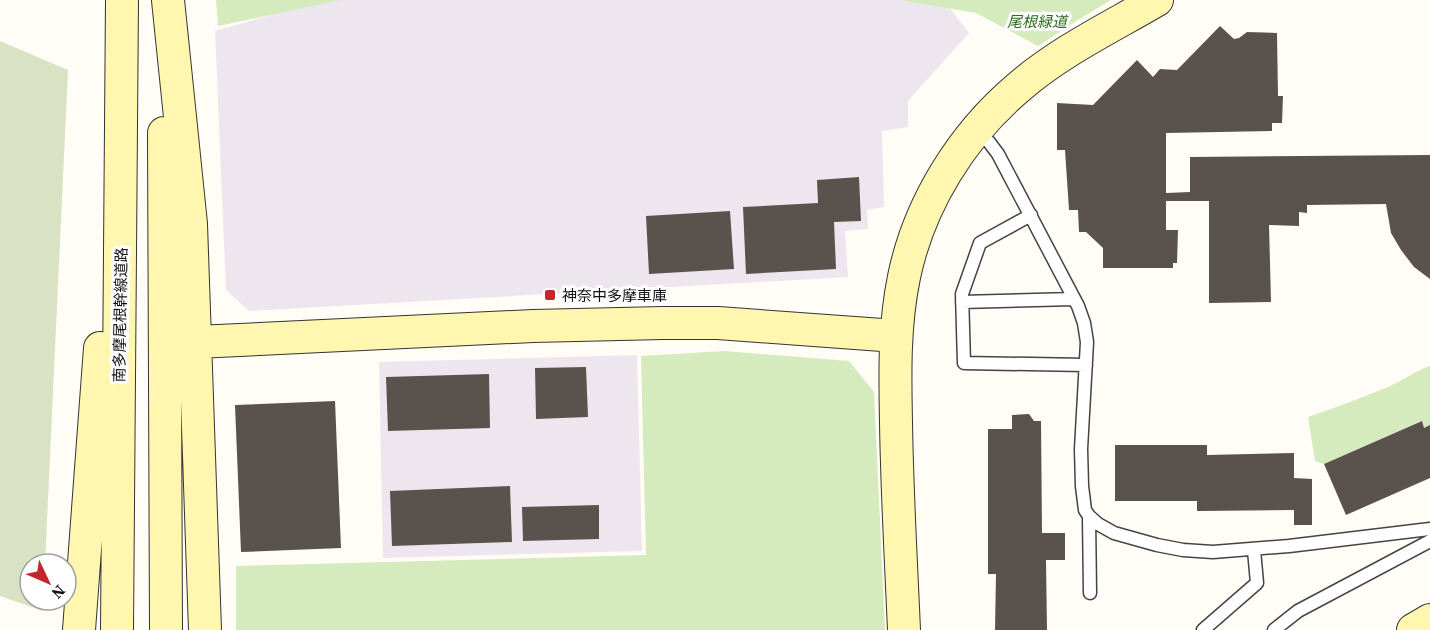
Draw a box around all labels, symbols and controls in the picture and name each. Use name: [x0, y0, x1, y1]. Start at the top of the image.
park label: 尾根緑道: [1007, 11, 1069, 32]
street label: 南多摩尾根幹線道路: [108, 247, 132, 383]
place label: 神奈中多摩車庫: [562, 285, 667, 306]
marker: 神奈中多摩車庫: [543, 288, 557, 302]
north arrow: [18, 552, 78, 612]
text: N: [47, 581, 71, 605]

